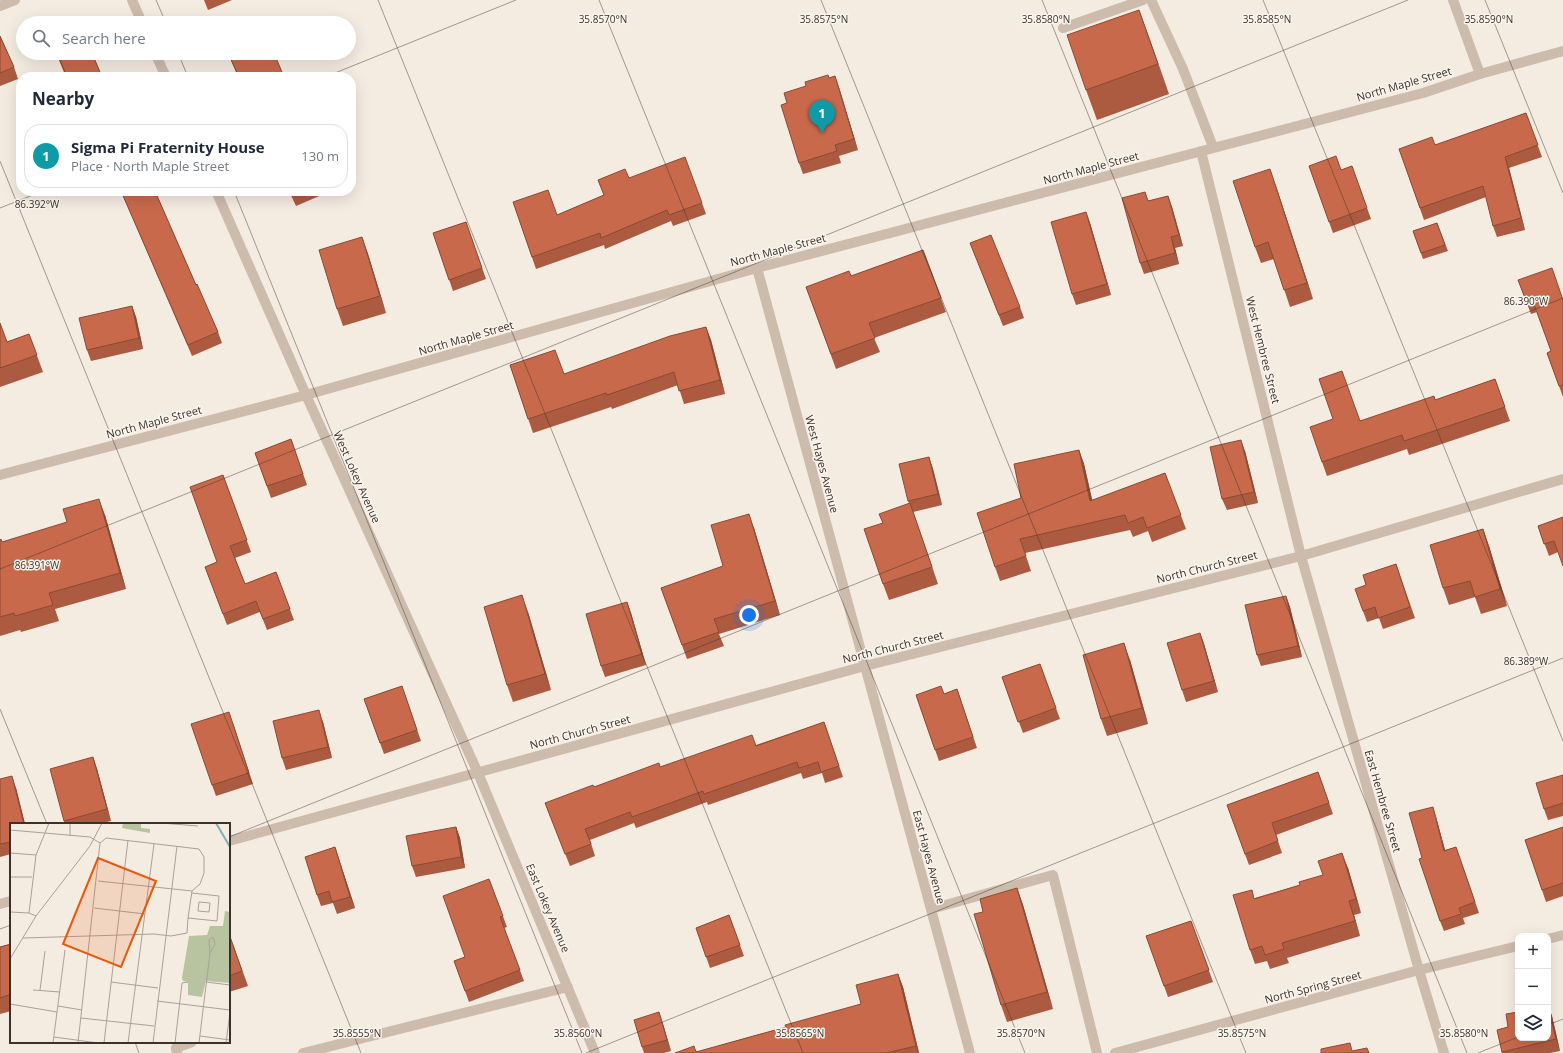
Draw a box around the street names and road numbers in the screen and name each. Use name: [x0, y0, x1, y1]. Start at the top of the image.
street label: North Maple Street: [1355, 63, 1453, 104]
street label: North Maple Street: [1042, 148, 1140, 187]
street label: North Maple Street: [729, 230, 827, 269]
street label: West Hembree Street: [1243, 295, 1284, 405]
street label: North Maple Street: [417, 317, 515, 358]
street label: North Maple Street: [105, 402, 203, 441]
street label: West Hayes Avenue: [802, 413, 843, 514]
street label: West Lokey Avenue: [330, 428, 385, 525]
street label: North Church Street: [1155, 547, 1259, 586]
street label: North Church Street: [841, 627, 945, 666]
street label: North Church Street: [528, 711, 632, 752]
street label: East Hembree Street: [1362, 748, 1405, 854]
street label: East Hayes Avenue: [910, 808, 949, 905]
street label: East Lokey Avenue: [523, 861, 574, 955]
street label: North Spring Street: [1263, 966, 1363, 1007]

